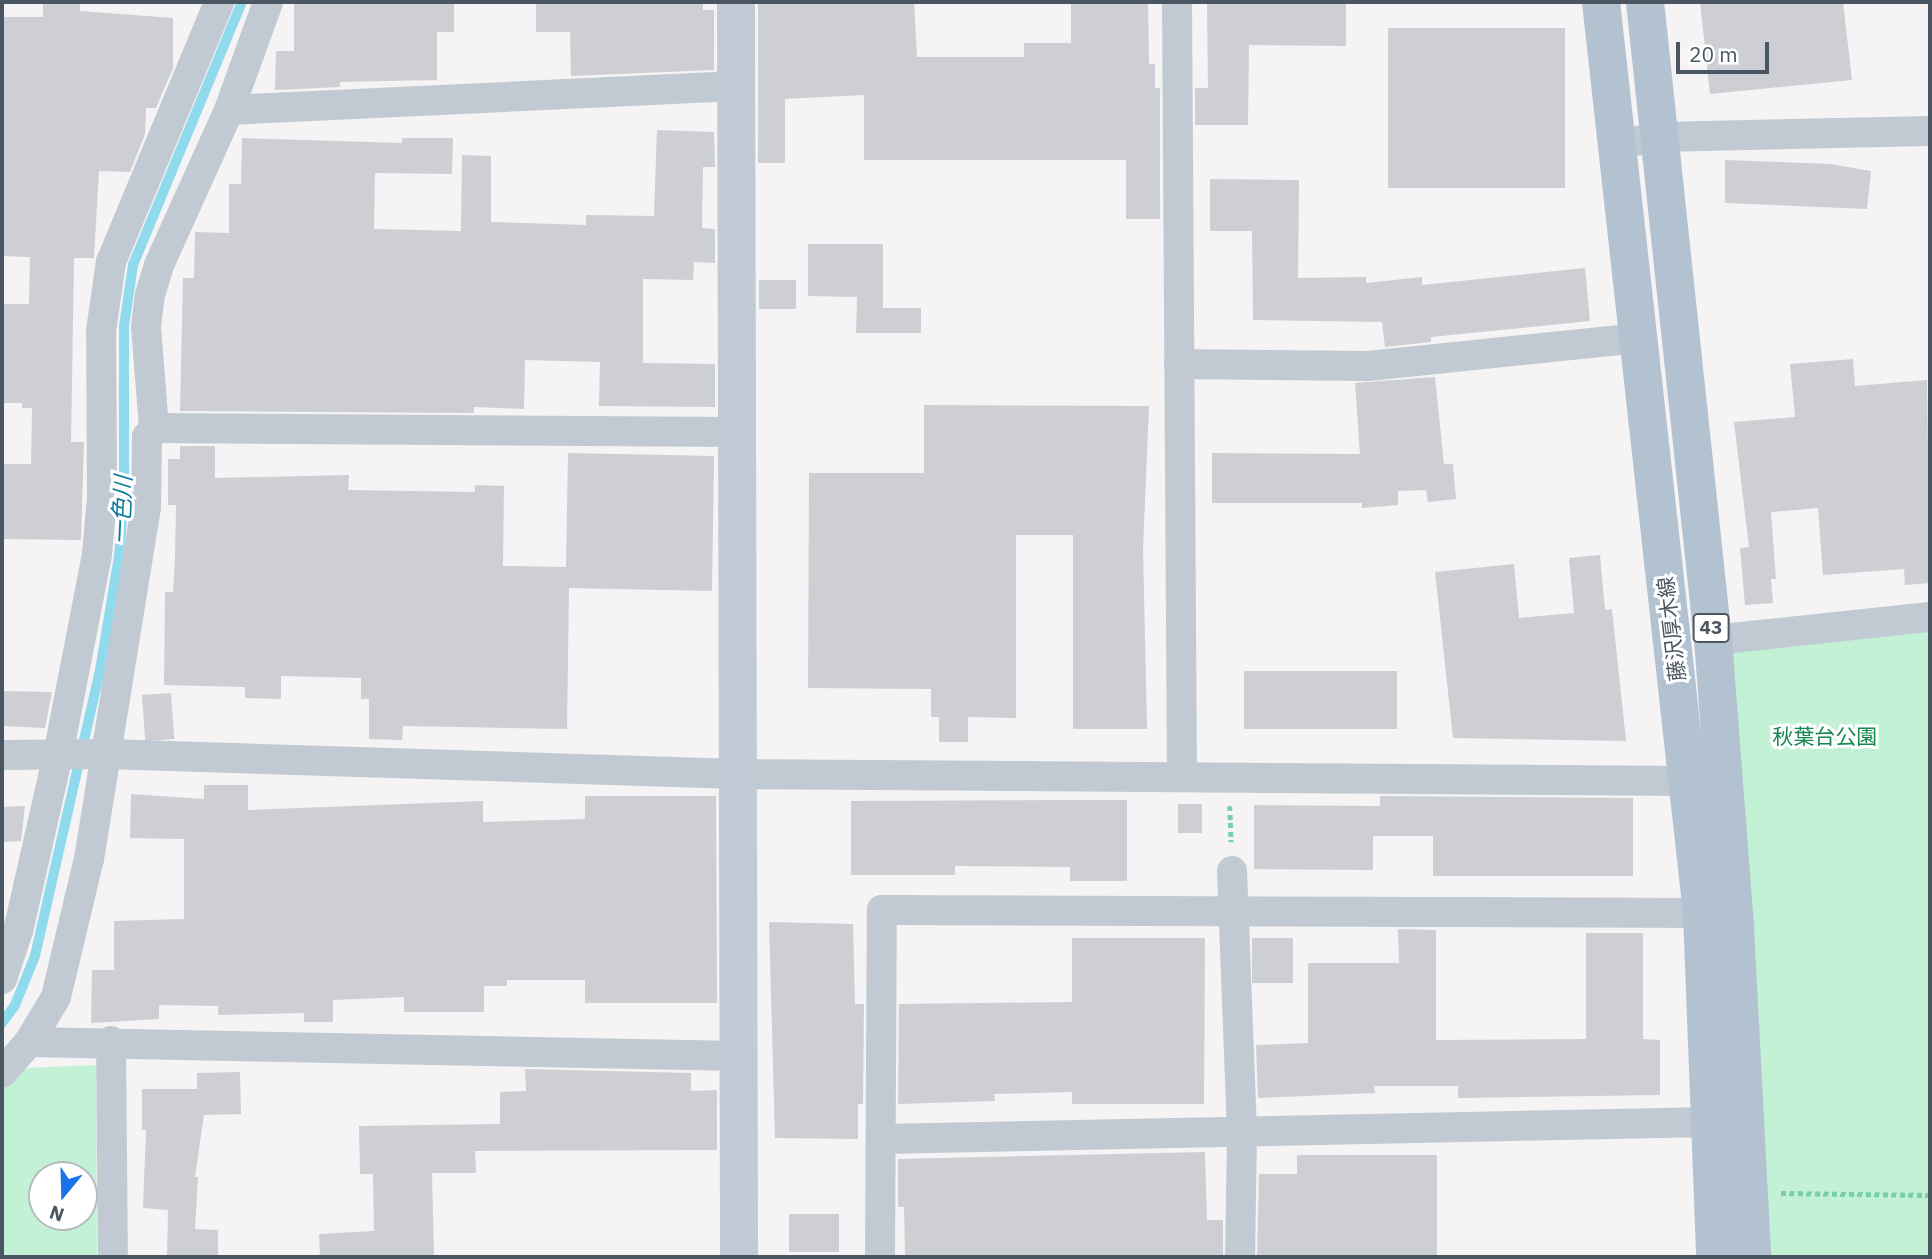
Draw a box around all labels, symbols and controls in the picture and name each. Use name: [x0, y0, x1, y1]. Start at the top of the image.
scale bar: [1680, 28, 1773, 72]
text: 20 m: [1689, 40, 1738, 68]
water label: 一色川: [105, 475, 137, 545]
street label: 藤沢厚木線: [1652, 575, 1690, 683]
road number: 43: [1692, 612, 1730, 643]
park label: 秋葉台公園: [1773, 723, 1877, 749]
north arrow: [28, 1161, 98, 1231]
text: N: [46, 1200, 67, 1228]

